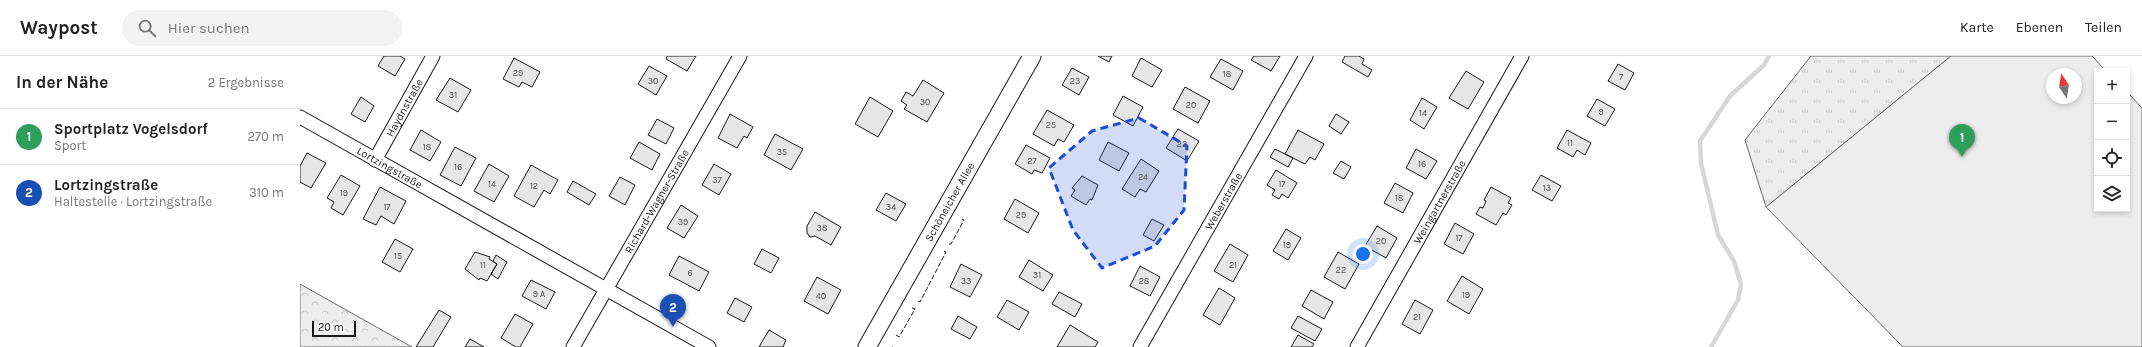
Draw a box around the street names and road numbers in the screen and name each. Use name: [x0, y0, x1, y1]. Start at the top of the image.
street label: Haydnstraße: [383, 76, 426, 139]
street label: Lortzingstraße: [355, 144, 425, 192]
street label: Richard-Wagner-Straße: [622, 147, 692, 256]
street label: Weingartnerstraße: [1411, 158, 1469, 246]
street label: Schöneicher Allee: [922, 160, 978, 244]
street label: Weberstraße: [1202, 170, 1245, 232]

